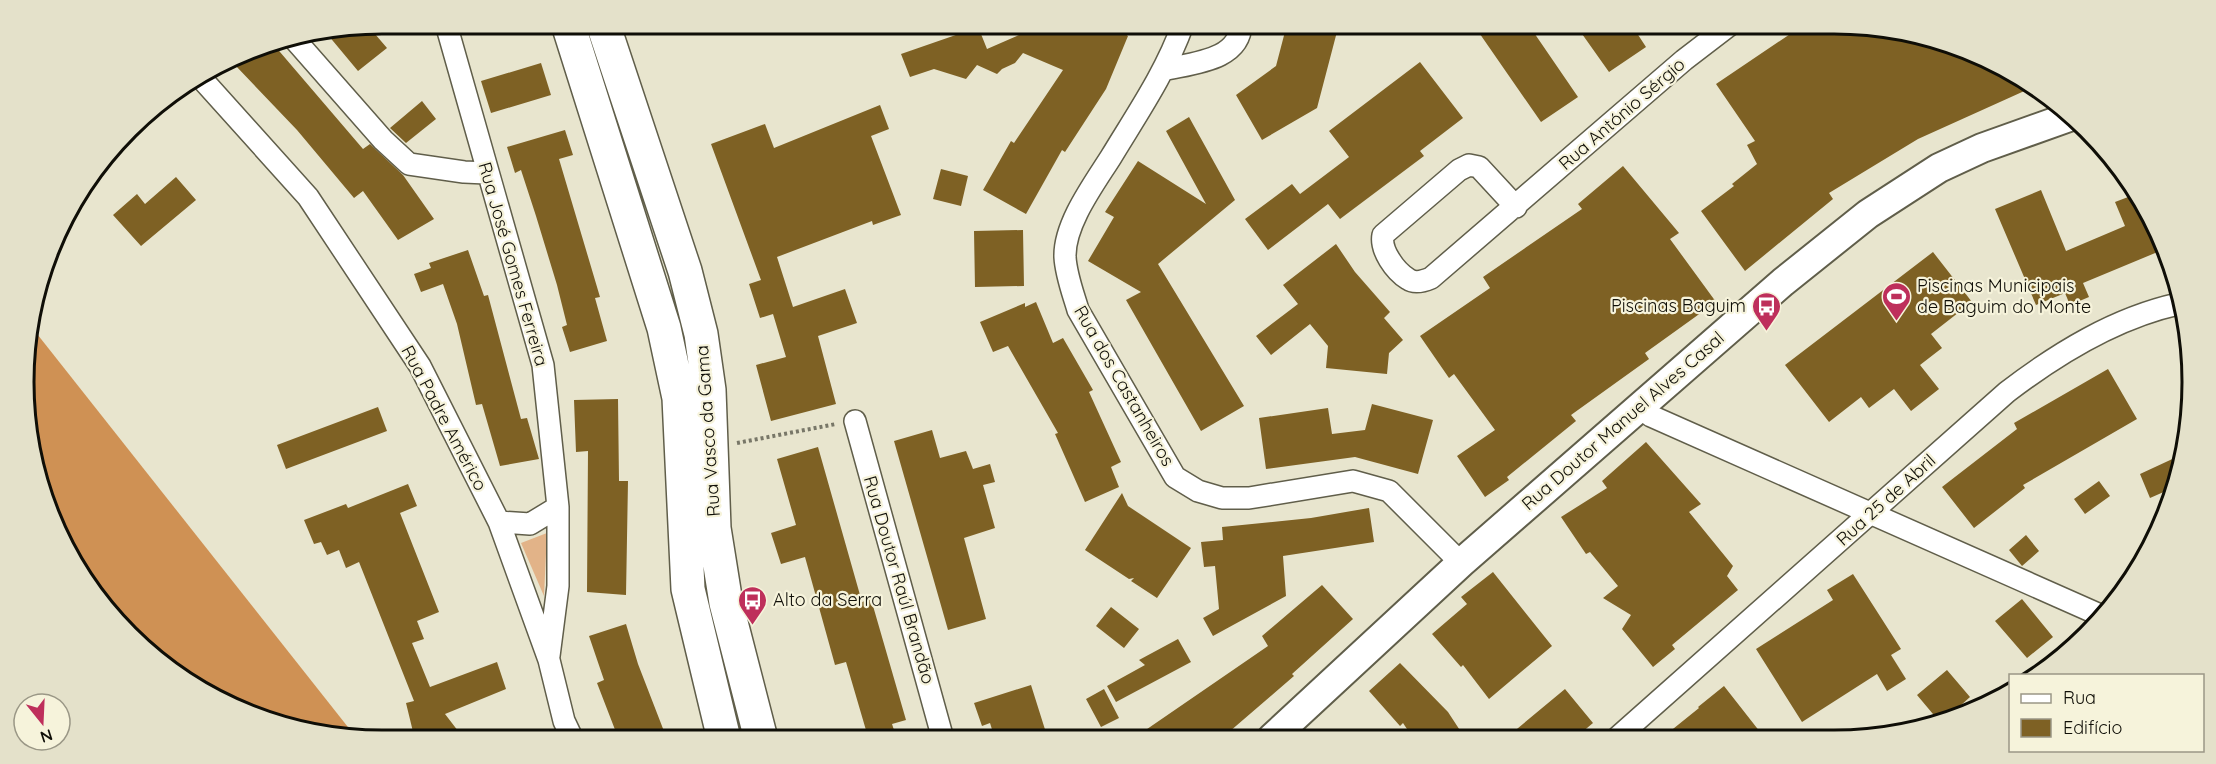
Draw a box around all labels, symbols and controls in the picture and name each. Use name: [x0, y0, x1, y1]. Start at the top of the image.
street label: Rua António Sérgio: [1554, 52, 1690, 175]
street label: Rua José Gomes Ferreira: [473, 159, 554, 369]
place label: Piscinas Municipais de Baguim do Monte: [1917, 274, 2091, 318]
sports icon: Piscinas Municipais de Baguim do Monte: [1880, 280, 1912, 322]
bus stop icon: Piscinas Baguim: [1751, 290, 1783, 332]
place label: Piscinas Baguim: [1611, 294, 1746, 317]
street label: Rua dos Castanheiros: [1069, 301, 1180, 470]
street label: Rua Doutor Manuel Alves Casal: [1517, 326, 1729, 515]
street label: Rua Padre Américo: [396, 341, 492, 494]
street label: Rua Vasco da Gama: [690, 345, 725, 518]
street label: Rua 25 de Abril: [1831, 449, 1940, 550]
street label: Rua Doutor Raúl Brandão: [859, 473, 940, 687]
bus stop icon: Alto da Serra: [736, 584, 768, 626]
place label: Alto da Serra: [773, 588, 882, 611]
legend: [2009, 674, 2204, 752]
text: Rua: [2063, 686, 2096, 709]
north arrow: [12, 692, 72, 752]
text: Edifício: [2063, 716, 2122, 739]
text: N: [38, 725, 55, 748]

